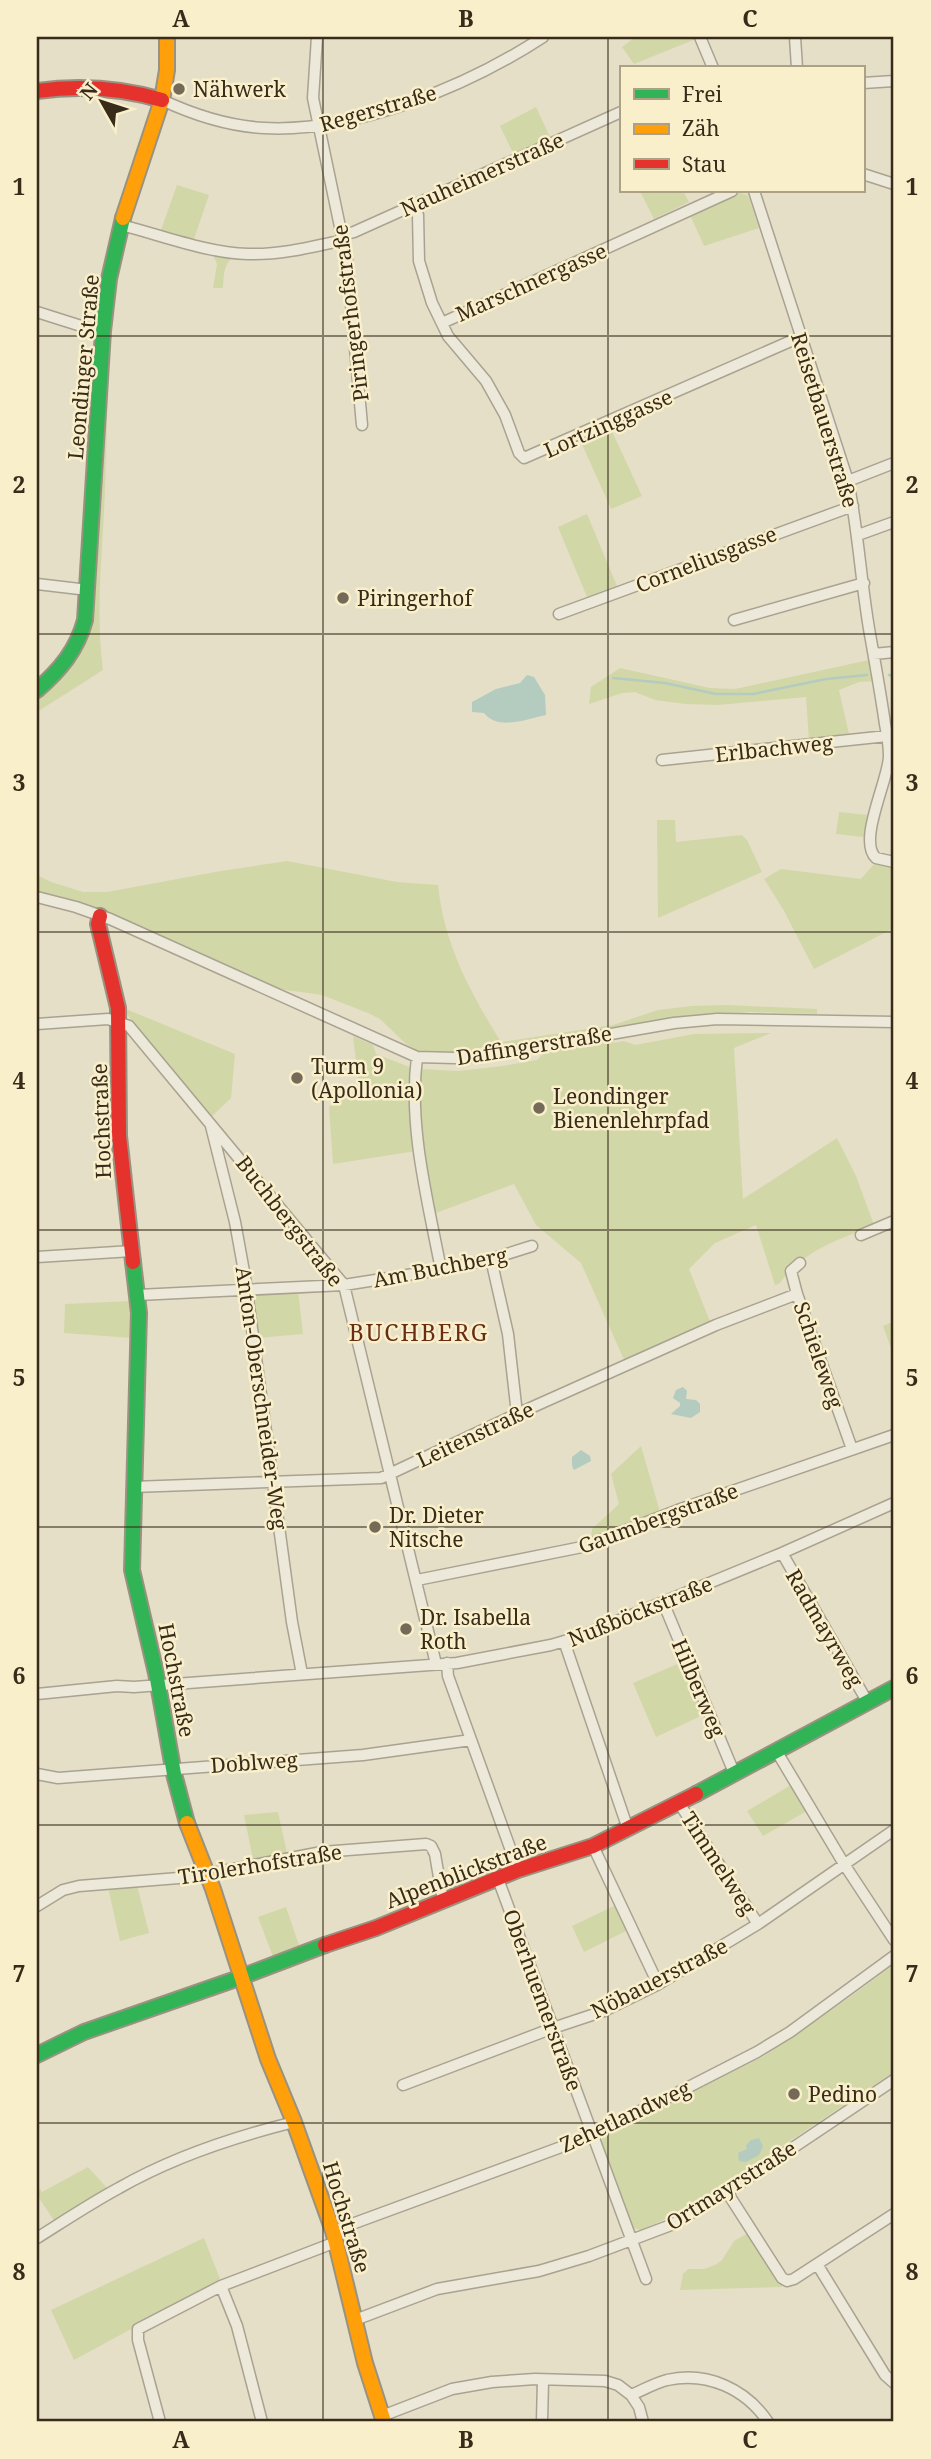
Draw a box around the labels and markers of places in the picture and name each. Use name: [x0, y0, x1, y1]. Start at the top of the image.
place label: Nähwerk: [193, 75, 286, 103]
marker: Nähwerk: [171, 81, 187, 97]
place label: Piringerhof: [357, 584, 474, 612]
marker: Piringerhof: [335, 590, 351, 606]
place label: Turm 9 (Apollonia): [311, 1052, 423, 1104]
marker: Turm 9 (Apollonia): [289, 1070, 305, 1086]
place label: Leondinger Bienenlehrpfad: [553, 1082, 709, 1134]
marker: Leondinger Bienenlehrpfad: [531, 1100, 547, 1116]
place label: Dr. Dieter Nitsche: [389, 1501, 484, 1553]
marker: Dr. Dieter Nitsche: [367, 1519, 383, 1535]
place label: Dr. Isabella Roth: [420, 1603, 531, 1655]
marker: Dr. Isabella Roth: [398, 1621, 414, 1637]
place label: Pedino: [808, 2080, 877, 2108]
marker: Pedino: [786, 2086, 802, 2102]

